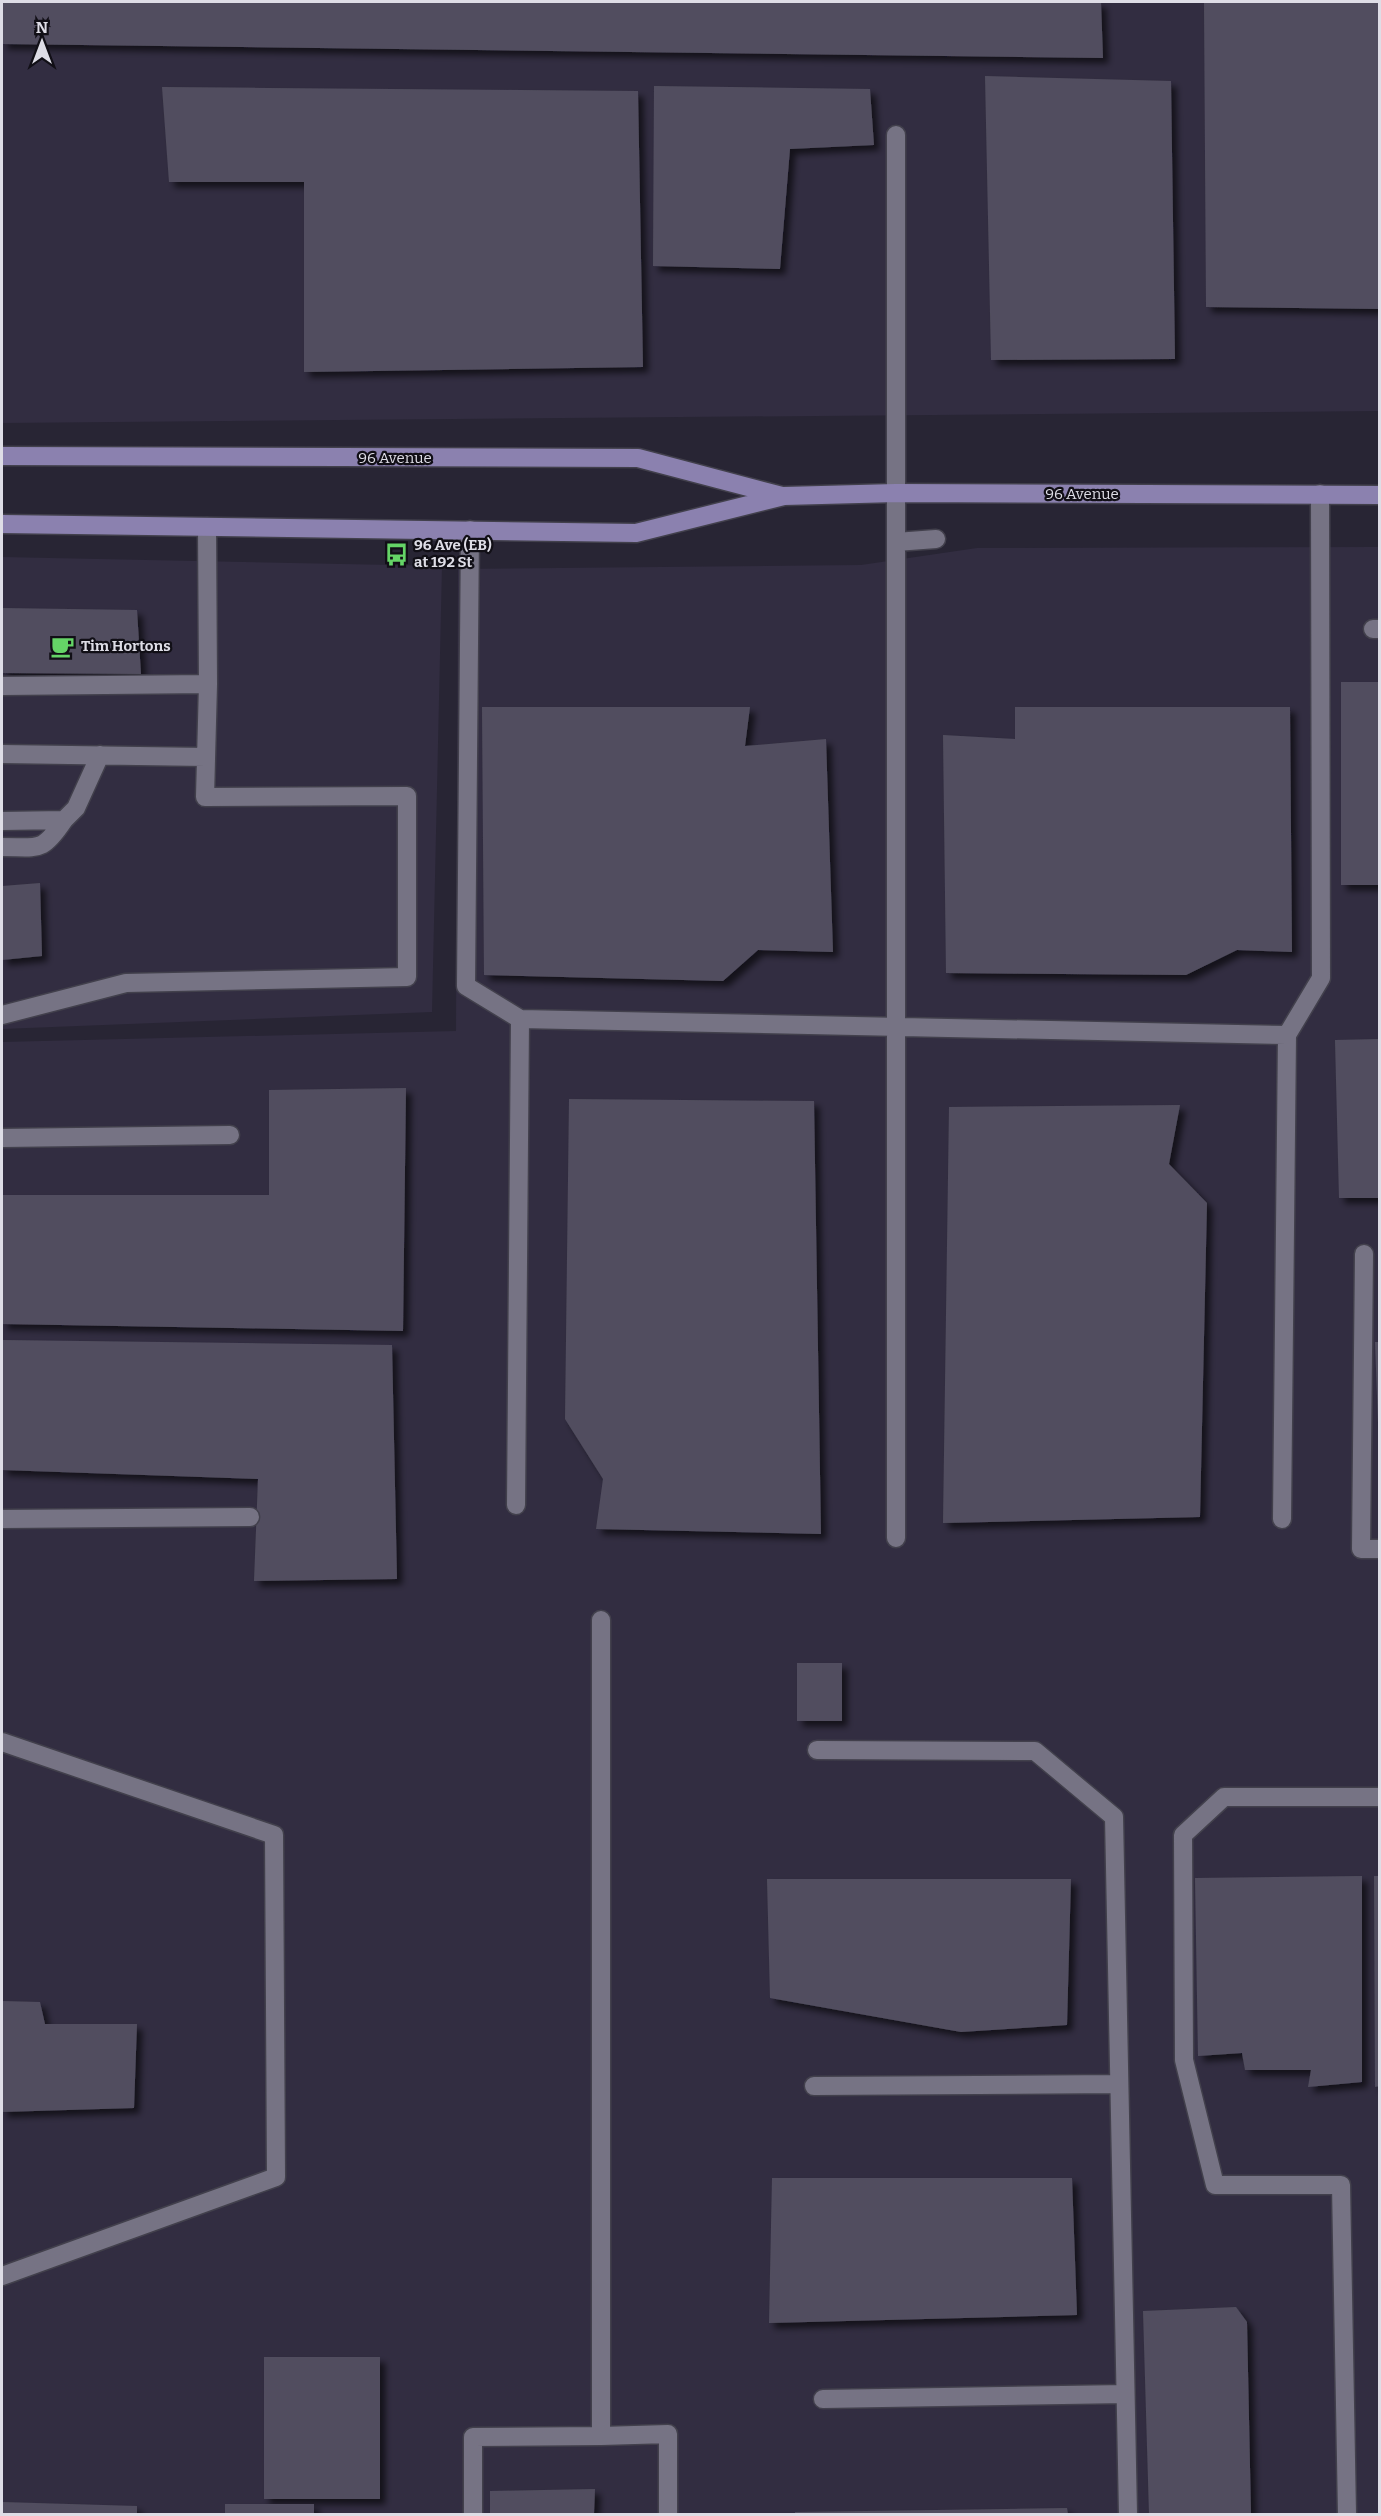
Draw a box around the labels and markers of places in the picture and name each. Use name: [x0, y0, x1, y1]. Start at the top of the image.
place label: 96 Ave (EB) at 192 St: [414, 536, 492, 571]
bus stop icon: 96 Ave (EB) at 192 St: [383, 541, 409, 567]
cafe icon: Tim Hortons: [50, 633, 76, 659]
place label: Tim Hortons: [81, 637, 171, 655]

